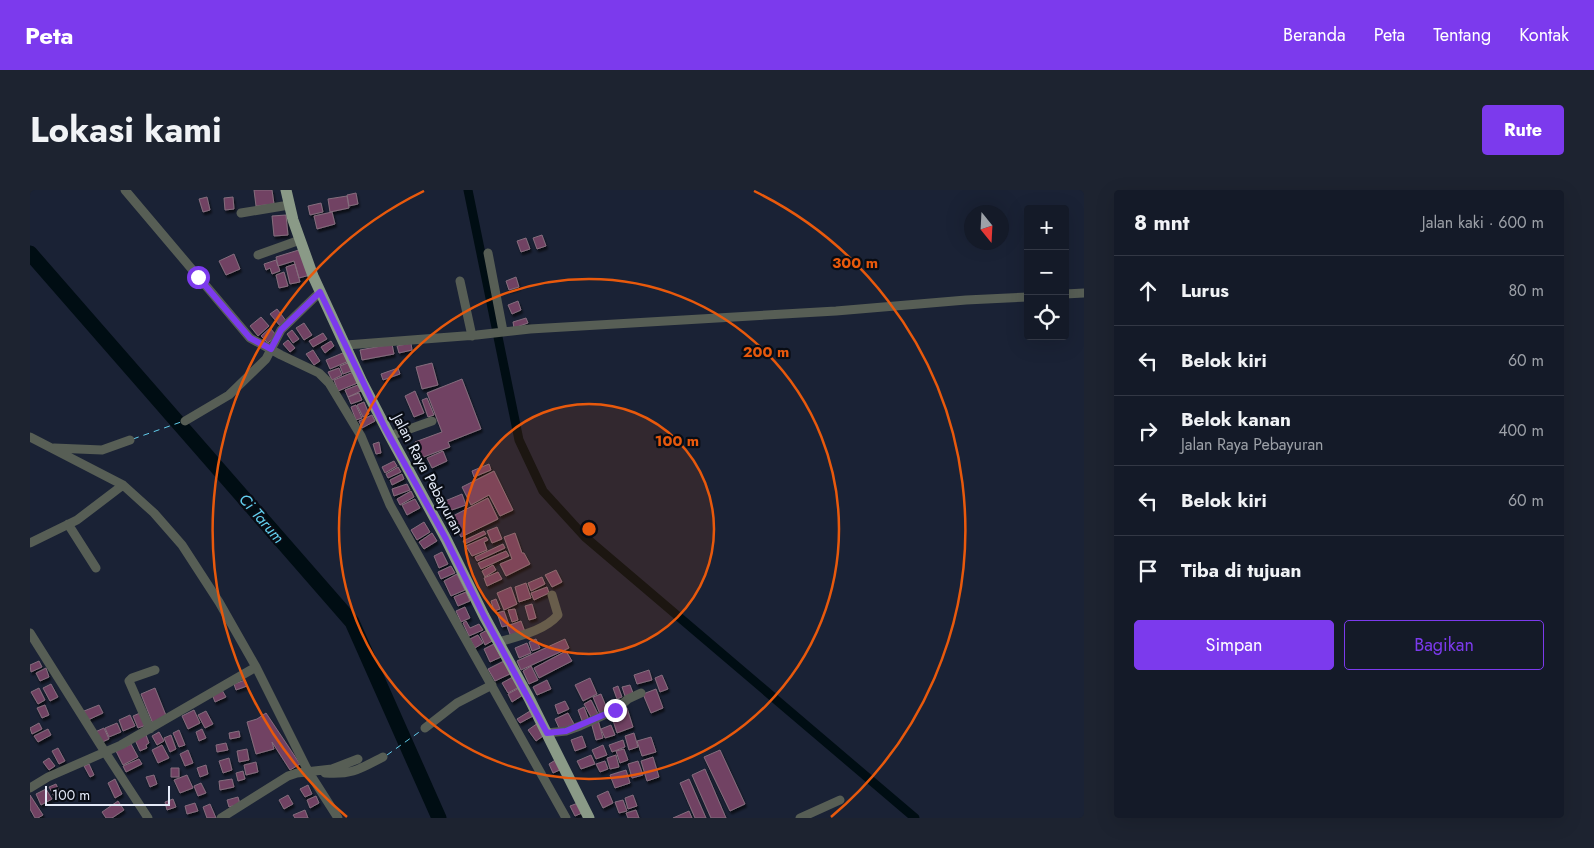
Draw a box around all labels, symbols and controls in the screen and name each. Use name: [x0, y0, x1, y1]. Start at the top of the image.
text: Peta: [25, 18, 74, 53]
text: Beranda: [1283, 22, 1346, 48]
text: Peta: [1374, 22, 1405, 48]
text: Tentang: [1433, 22, 1491, 48]
text: Kontak: [1519, 22, 1569, 48]
text: Lokasi kami: [30, 105, 222, 155]
button: Rute: [1482, 105, 1564, 155]
north arrow: [964, 205, 1009, 250]
map controls: [1024, 205, 1069, 340]
button: +: [1024, 205, 1069, 250]
text: 8 mnt: [1134, 208, 1189, 238]
text: Jalan kaki · 600 m: [1422, 211, 1544, 234]
button: −: [1024, 250, 1069, 295]
text: 300 m: [832, 252, 878, 274]
route start: [187, 266, 210, 289]
icon: ahead: [1134, 277, 1162, 305]
text: Lurus: [1181, 277, 1229, 304]
text: 80 m: [1508, 279, 1544, 302]
button: locate: [1024, 295, 1069, 340]
text: 200 m: [743, 341, 789, 363]
icon: left: [1134, 347, 1162, 375]
text: Belok kiri: [1181, 347, 1267, 374]
text: 60 m: [1508, 349, 1544, 372]
text: Belok kanan: [1181, 406, 1291, 433]
street label: Jalan Raya Pebayuran: [386, 408, 469, 538]
icon: right: [1134, 417, 1162, 445]
text: 400 m: [1498, 419, 1544, 442]
text: 100 m: [655, 430, 699, 452]
text: Jalan Raya Pebayuran: [1181, 433, 1324, 456]
icon: left: [1134, 487, 1162, 515]
text: Belok kiri: [1181, 487, 1267, 514]
water label: Ci Tarum: [233, 488, 290, 548]
text: 60 m: [1508, 489, 1544, 512]
centre of rings: [580, 520, 598, 538]
icon: arrive: [1134, 557, 1162, 585]
text: Tiba di tujuan: [1181, 557, 1301, 584]
button: Simpan: [1134, 620, 1334, 670]
button: Bagikan: [1344, 620, 1544, 670]
route end: [604, 699, 627, 722]
scale bar: [45, 783, 170, 806]
text: 100 m: [52, 785, 90, 805]

